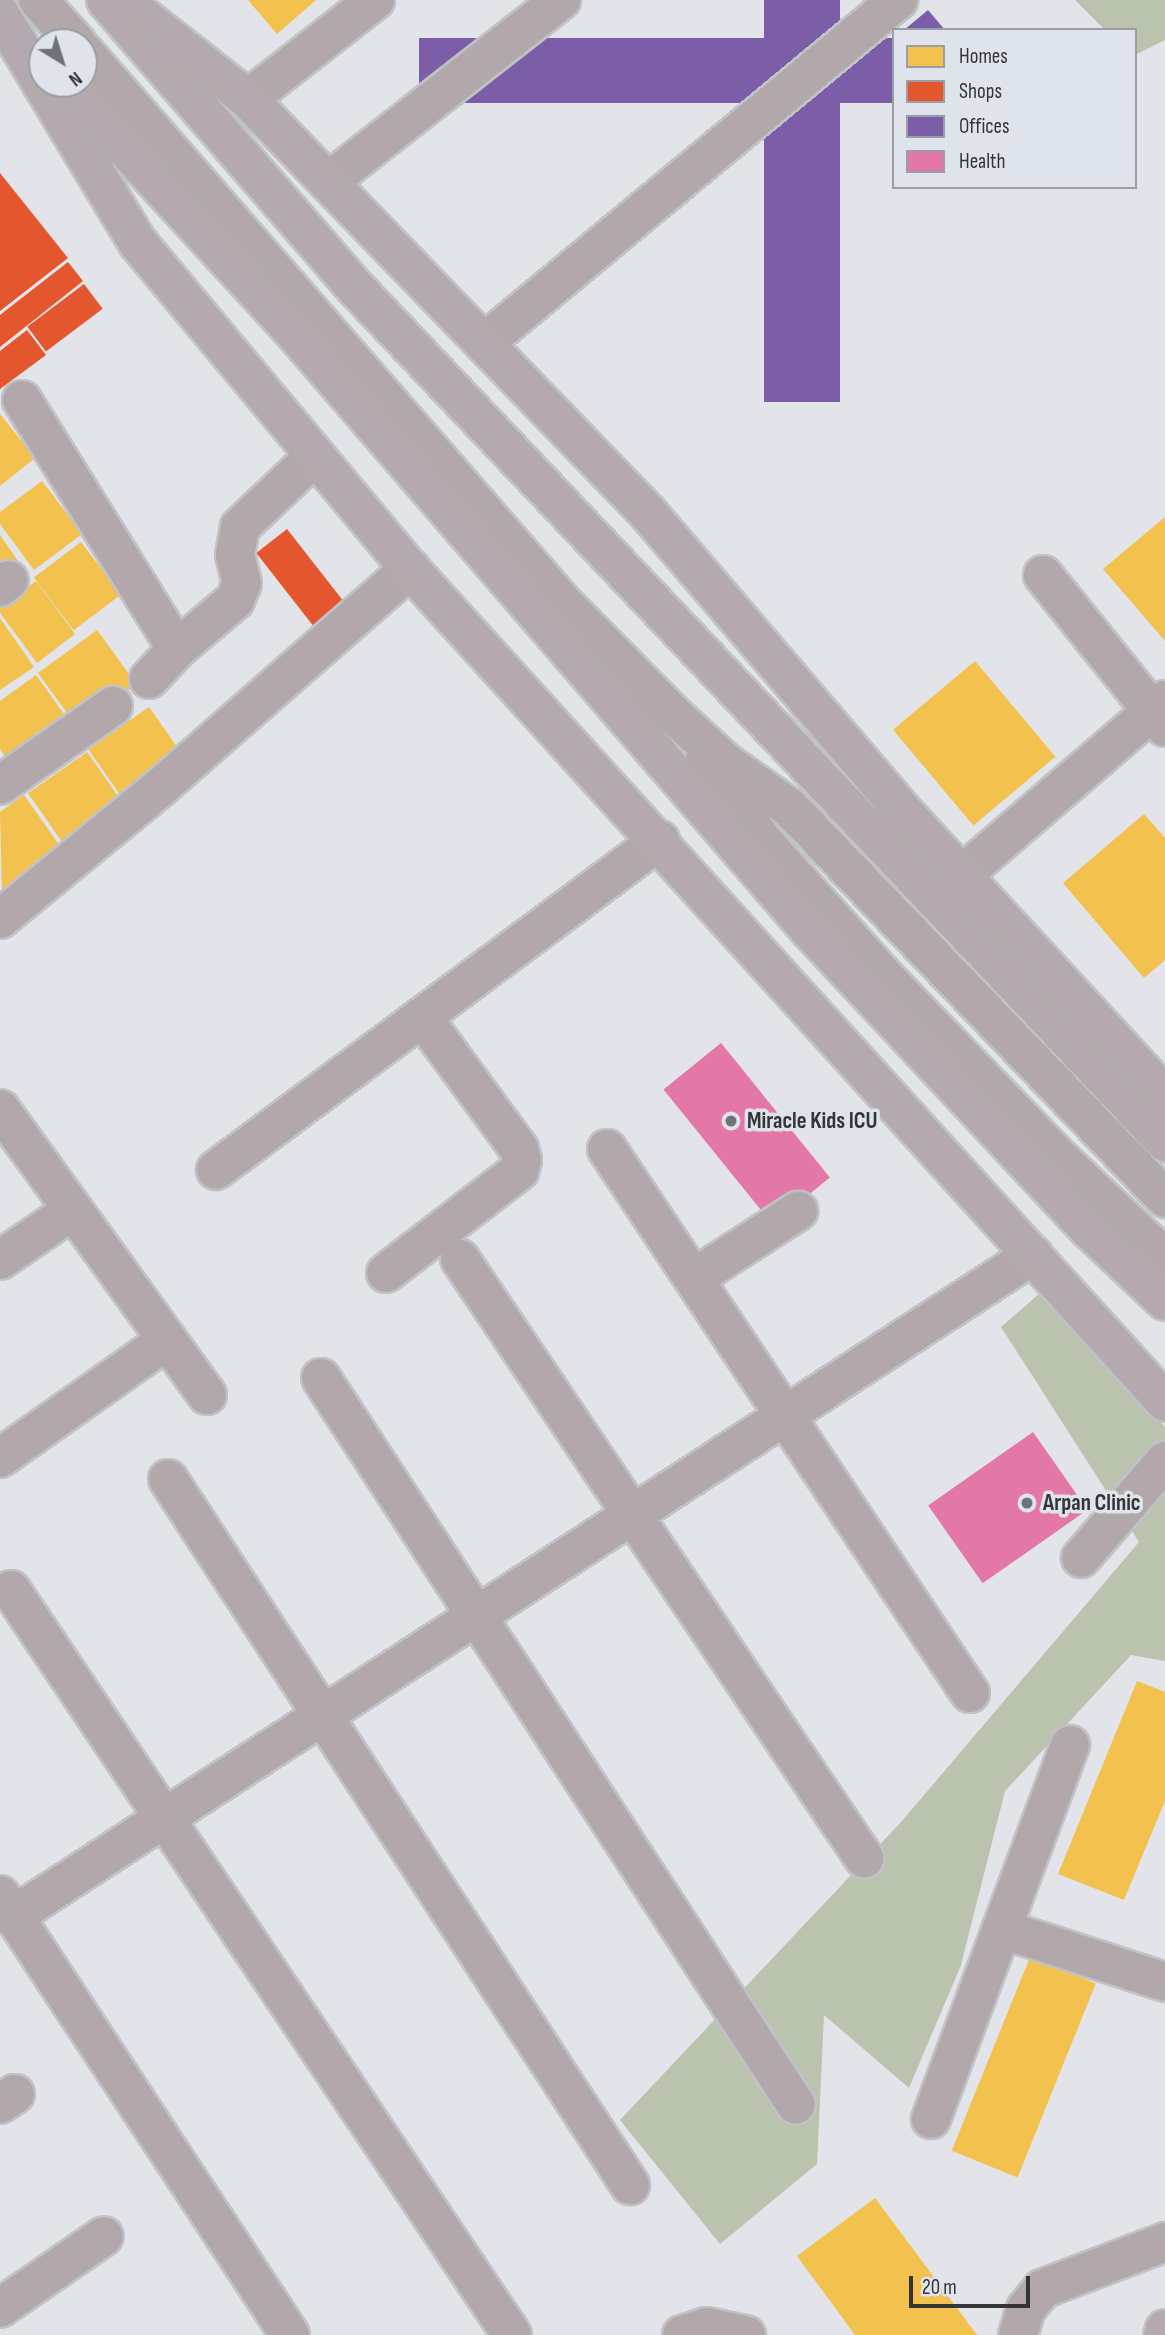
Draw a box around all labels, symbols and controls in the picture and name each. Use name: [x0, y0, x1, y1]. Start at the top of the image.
north arrow: [28, 28, 98, 98]
legend: [892, 28, 1137, 189]
text: Homes: [959, 44, 1008, 69]
text: N: [64, 66, 86, 91]
text: Shops: [959, 79, 1002, 104]
text: Offices: [959, 114, 1010, 139]
text: Health: [959, 149, 1006, 174]
place label: Miracle Kids ICU: [747, 1107, 878, 1135]
marker: Miracle Kids ICU: [721, 1111, 741, 1131]
place label: Arpan Clinic: [1043, 1489, 1141, 1517]
marker: Arpan Clinic: [1017, 1493, 1037, 1513]
scale bar: [913, 2262, 1034, 2306]
text: 20 m: [922, 2275, 957, 2300]

